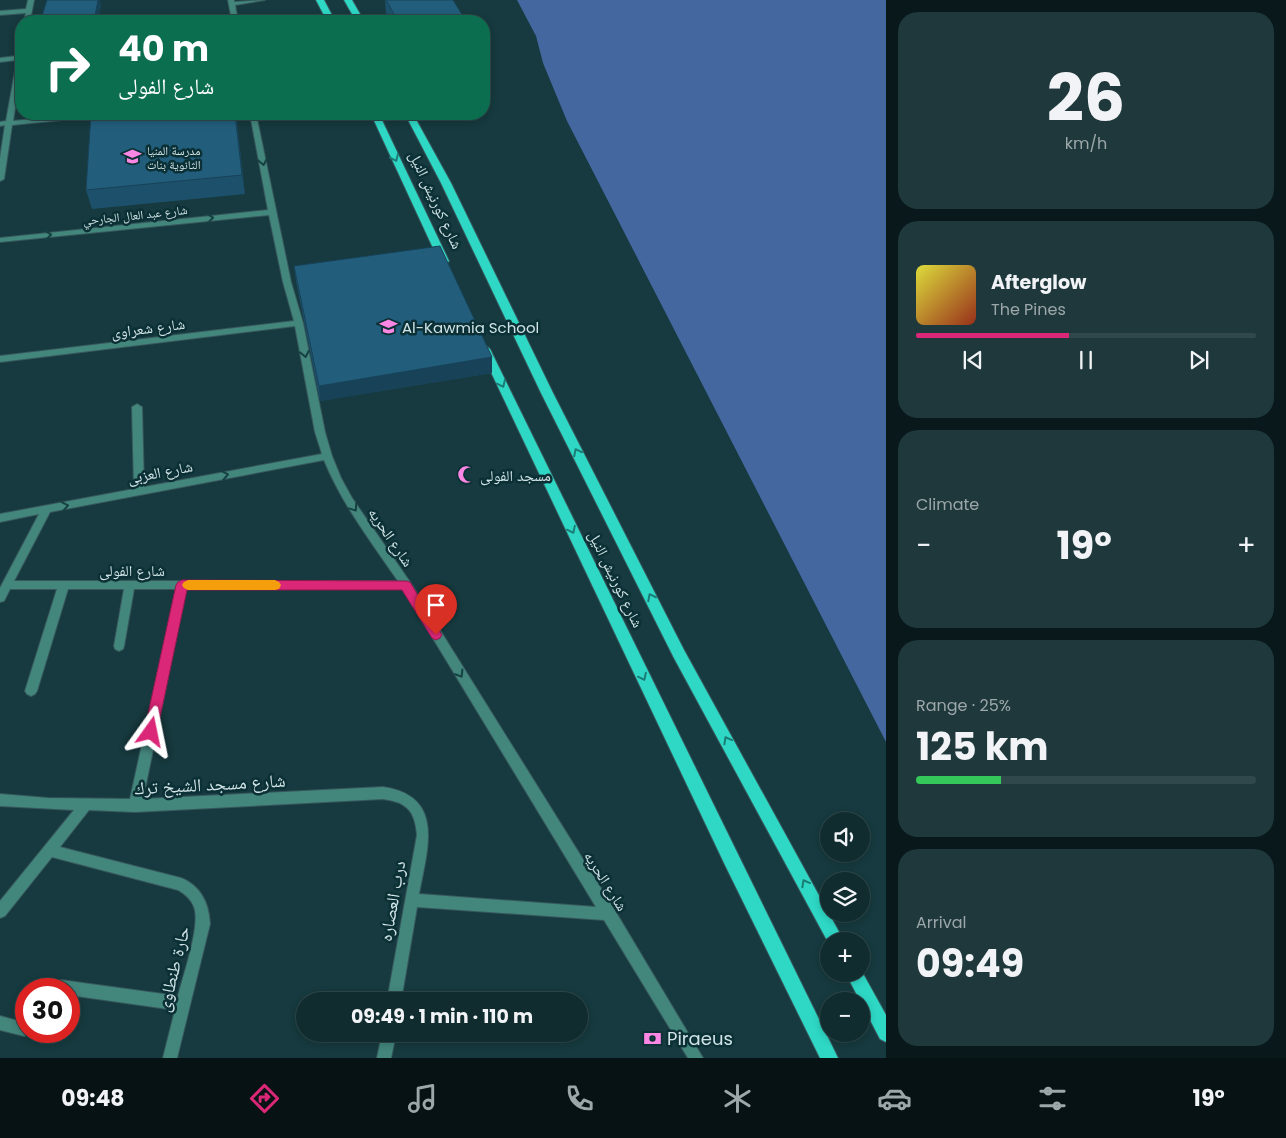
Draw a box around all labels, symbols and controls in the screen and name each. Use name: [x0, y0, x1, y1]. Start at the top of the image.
text: 40 m: [118, 24, 209, 73]
icon: right: [35, 35, 100, 100]
text: 26: [1047, 53, 1125, 144]
text: شارع الفولى: [118, 71, 214, 102]
text: km/h: [1065, 132, 1107, 155]
place label: مدرسة المنيا الثانوية بنات: [147, 142, 201, 173]
school or university icon: مدرسة المنيا الثانوية بنات: [123, 147, 143, 167]
street label: شارع كورنيش النيل: [404, 148, 468, 252]
one-way arrow: [389, 153, 400, 162]
one-way arrow: [257, 157, 267, 166]
street label: شارع عبد العال الجارحي: [82, 201, 188, 231]
one-way arrow: [206, 213, 214, 224]
one-way arrow: [45, 230, 53, 241]
text: Afterglow: [991, 269, 1086, 296]
text: The Pines: [991, 298, 1066, 321]
street label: شارع شعراوى: [110, 313, 186, 343]
school or university icon: Al-Kawmia School: [378, 317, 398, 337]
place label: Al-Kawmia School: [402, 317, 539, 338]
icon: previous: [959, 346, 987, 374]
icon: pause: [1072, 346, 1100, 374]
icon: next: [1185, 346, 1213, 374]
one-way arrow: [299, 350, 310, 359]
one-way arrow: [496, 379, 506, 388]
one-way arrow: [573, 448, 583, 457]
street label: شارع العزبى: [126, 455, 195, 489]
mosque icon: مسجد الفولى: [456, 465, 476, 485]
place label: مسجد الفولى: [480, 465, 551, 486]
one-way arrow: [220, 470, 229, 481]
text: Climate: [916, 493, 979, 516]
one-way arrow: [61, 501, 70, 511]
one-way arrow: [347, 503, 357, 512]
street label: شارع الحريه: [363, 503, 419, 571]
text: 19°: [1057, 519, 1112, 572]
one-way arrow: [566, 525, 576, 534]
text: −: [916, 526, 931, 565]
text: +: [1237, 526, 1256, 565]
street label: شارع كورنيش النيل: [583, 527, 649, 631]
street label: شارع الفولى: [99, 560, 165, 581]
pin: [415, 584, 457, 635]
icon: arrive: [422, 591, 450, 619]
one-way arrow: [647, 593, 657, 602]
one-way arrow: [454, 668, 464, 677]
one-way arrow: [637, 672, 647, 681]
text: Range · 25%: [916, 694, 1011, 717]
position arrow: [124, 705, 176, 757]
text: 125 km: [916, 720, 1048, 773]
one-way arrow: [723, 737, 733, 746]
street label: شارع مسجد الشيخ ترك: [134, 768, 286, 800]
map controls: [820, 812, 870, 1042]
button: sound: [820, 812, 870, 862]
street label: شارع الحريه: [579, 847, 633, 915]
street label: درب العصاره: [373, 859, 411, 943]
button: layers: [820, 872, 870, 922]
one-way arrow: [801, 879, 811, 888]
text: Arrival: [916, 911, 966, 934]
street label: حارة طنطاوى: [150, 923, 196, 1015]
button: +: [820, 932, 870, 982]
text: 09:49: [916, 937, 1024, 990]
speed limit sign: 30: [15, 978, 80, 1043]
button: −: [820, 992, 870, 1042]
text: 09:49 · 1 min · 110 m: [351, 1003, 533, 1030]
place label: Piraeus: [667, 1026, 733, 1051]
bank icon: Piraeus: [643, 1028, 663, 1048]
icon: directions: [247, 1081, 282, 1116]
icon: music: [405, 1081, 440, 1116]
icon: phone: [562, 1081, 597, 1116]
icon: climate: [720, 1081, 755, 1116]
icon: car: [877, 1081, 912, 1116]
icon: filters: [1035, 1081, 1070, 1116]
text: 09:48: [61, 1083, 125, 1114]
text: 19°: [1193, 1083, 1225, 1114]

